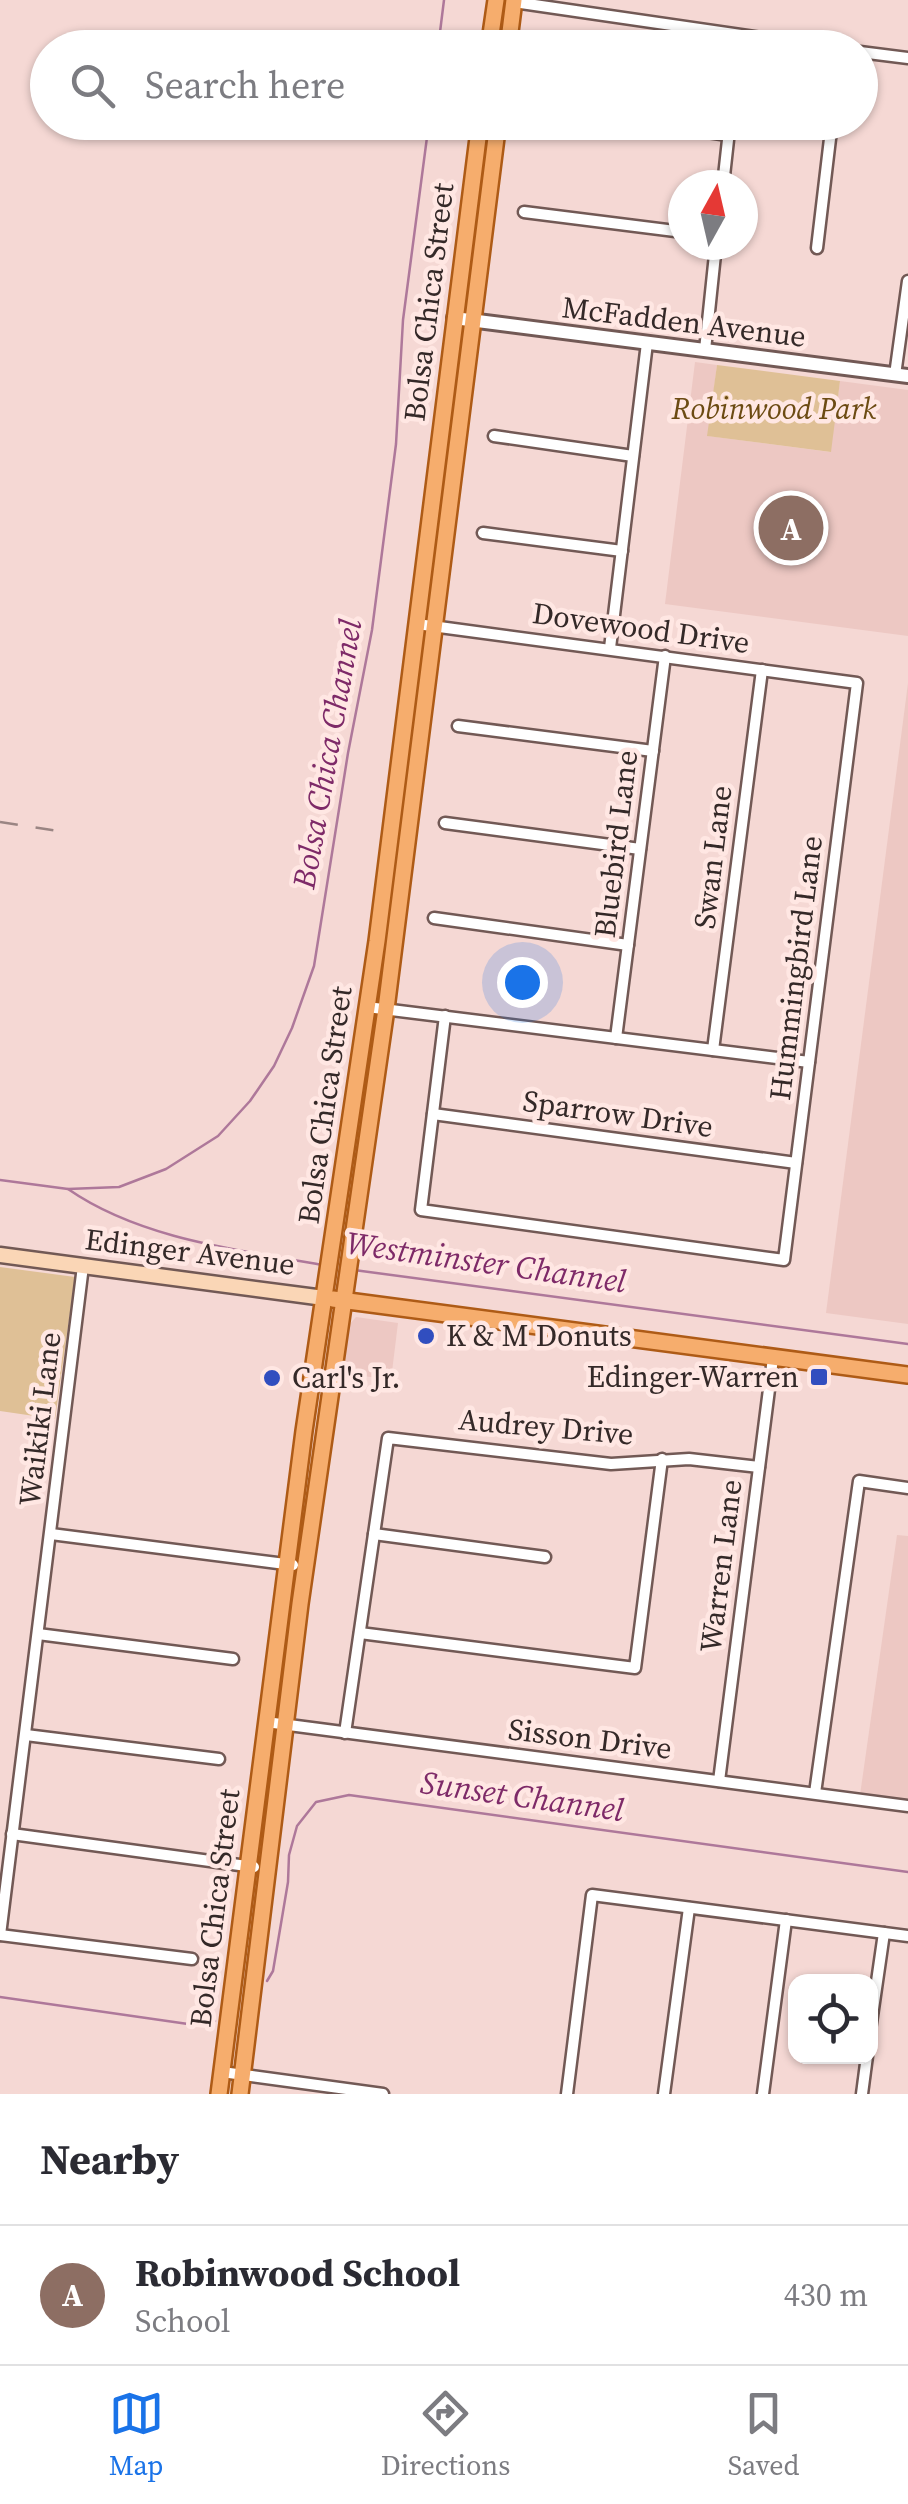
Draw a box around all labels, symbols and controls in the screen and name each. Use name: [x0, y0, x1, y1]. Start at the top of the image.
search box: [30, 30, 878, 140]
icon: search: [65, 58, 120, 113]
text: Search here: [145, 59, 345, 111]
north arrow: [668, 170, 758, 260]
street label: Bolsa Chica Street: [394, 180, 463, 423]
street label: McFadden Avenue: [560, 286, 808, 357]
park label: Robinwood Park: [670, 388, 877, 429]
pin: A: [758, 490, 824, 566]
street label: Dovewood Drive: [530, 592, 752, 663]
water label: Bolsa Chica Channel: [281, 616, 372, 893]
street label: Bluebird Lane: [584, 748, 647, 940]
street label: Swan Lane: [683, 783, 742, 931]
street label: Hummingbird Lane: [759, 833, 832, 1102]
your location: [497, 957, 548, 1008]
street label: Bolsa Chica Street: [288, 983, 362, 1226]
street label: Sparrow Drive: [520, 1080, 716, 1147]
street label: Edinger Avenue: [83, 1218, 297, 1285]
water label: Westminster Channel: [343, 1221, 629, 1303]
place label: K & M Donuts: [446, 1315, 632, 1356]
marker: K & M Donuts: [415, 1325, 437, 1347]
street label: Waikiki Lane: [8, 1330, 71, 1508]
place label: Edinger-Warren: [587, 1356, 799, 1397]
place label: Carl's Jr.: [292, 1357, 401, 1398]
marker: Edinger-Warren: [808, 1366, 830, 1388]
marker: Carl's Jr.: [261, 1367, 283, 1389]
street label: Audrey Drive: [457, 1398, 635, 1455]
street label: Warren Lane: [690, 1477, 751, 1655]
street label: Sisson Drive: [506, 1708, 674, 1769]
water label: Sunset Channel: [418, 1760, 626, 1832]
street label: Bolsa Chica Street: [180, 1786, 249, 2029]
map controls: [788, 1974, 878, 2064]
button: locate: [788, 1974, 878, 2064]
text: Nearby: [40, 2130, 179, 2188]
text: Robinwood School: [135, 2247, 460, 2299]
text: A: [62, 2273, 83, 2317]
text: 430 m: [784, 2273, 868, 2317]
text: School: [135, 2299, 230, 2343]
tab: Map: [109, 2386, 164, 2484]
tab: Directions: [381, 2386, 510, 2484]
tab: Saved: [728, 2386, 799, 2484]

